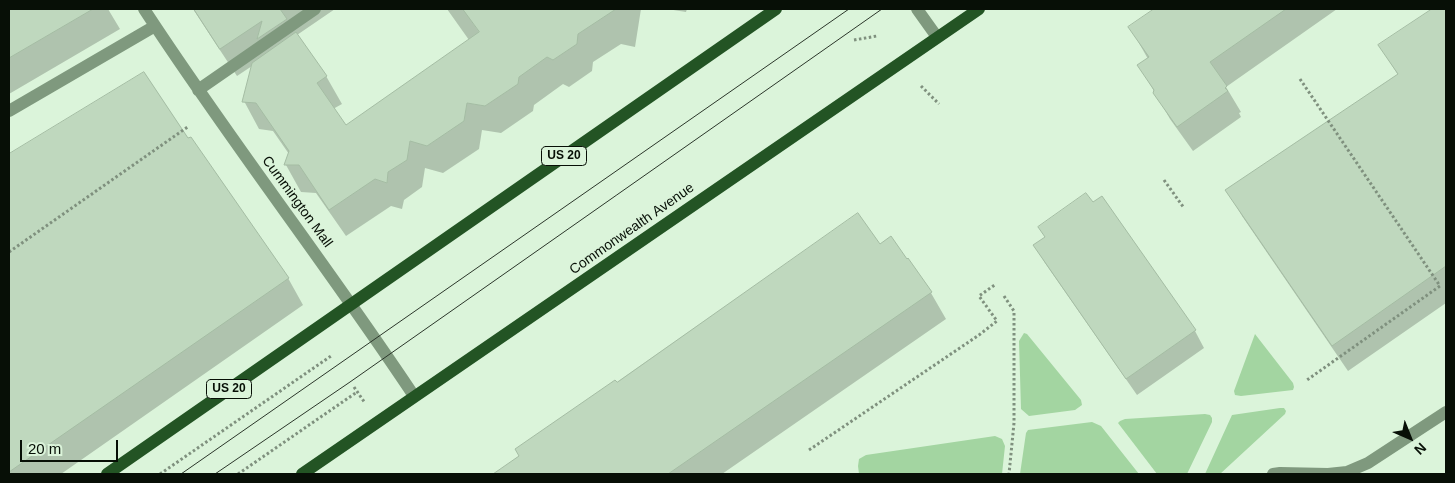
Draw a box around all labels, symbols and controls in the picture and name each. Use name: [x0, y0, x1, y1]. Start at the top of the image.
road number: US 20: [542, 146, 586, 166]
street label: Cummington Mall: [258, 153, 336, 251]
street label: Commonwealth Avenue: [566, 180, 698, 278]
road number: US 20: [206, 379, 252, 398]
north arrow: [1385, 413, 1435, 463]
scale bar: [22, 430, 120, 462]
text: 20 m: [28, 440, 61, 457]
text: N: [1411, 440, 1430, 458]

